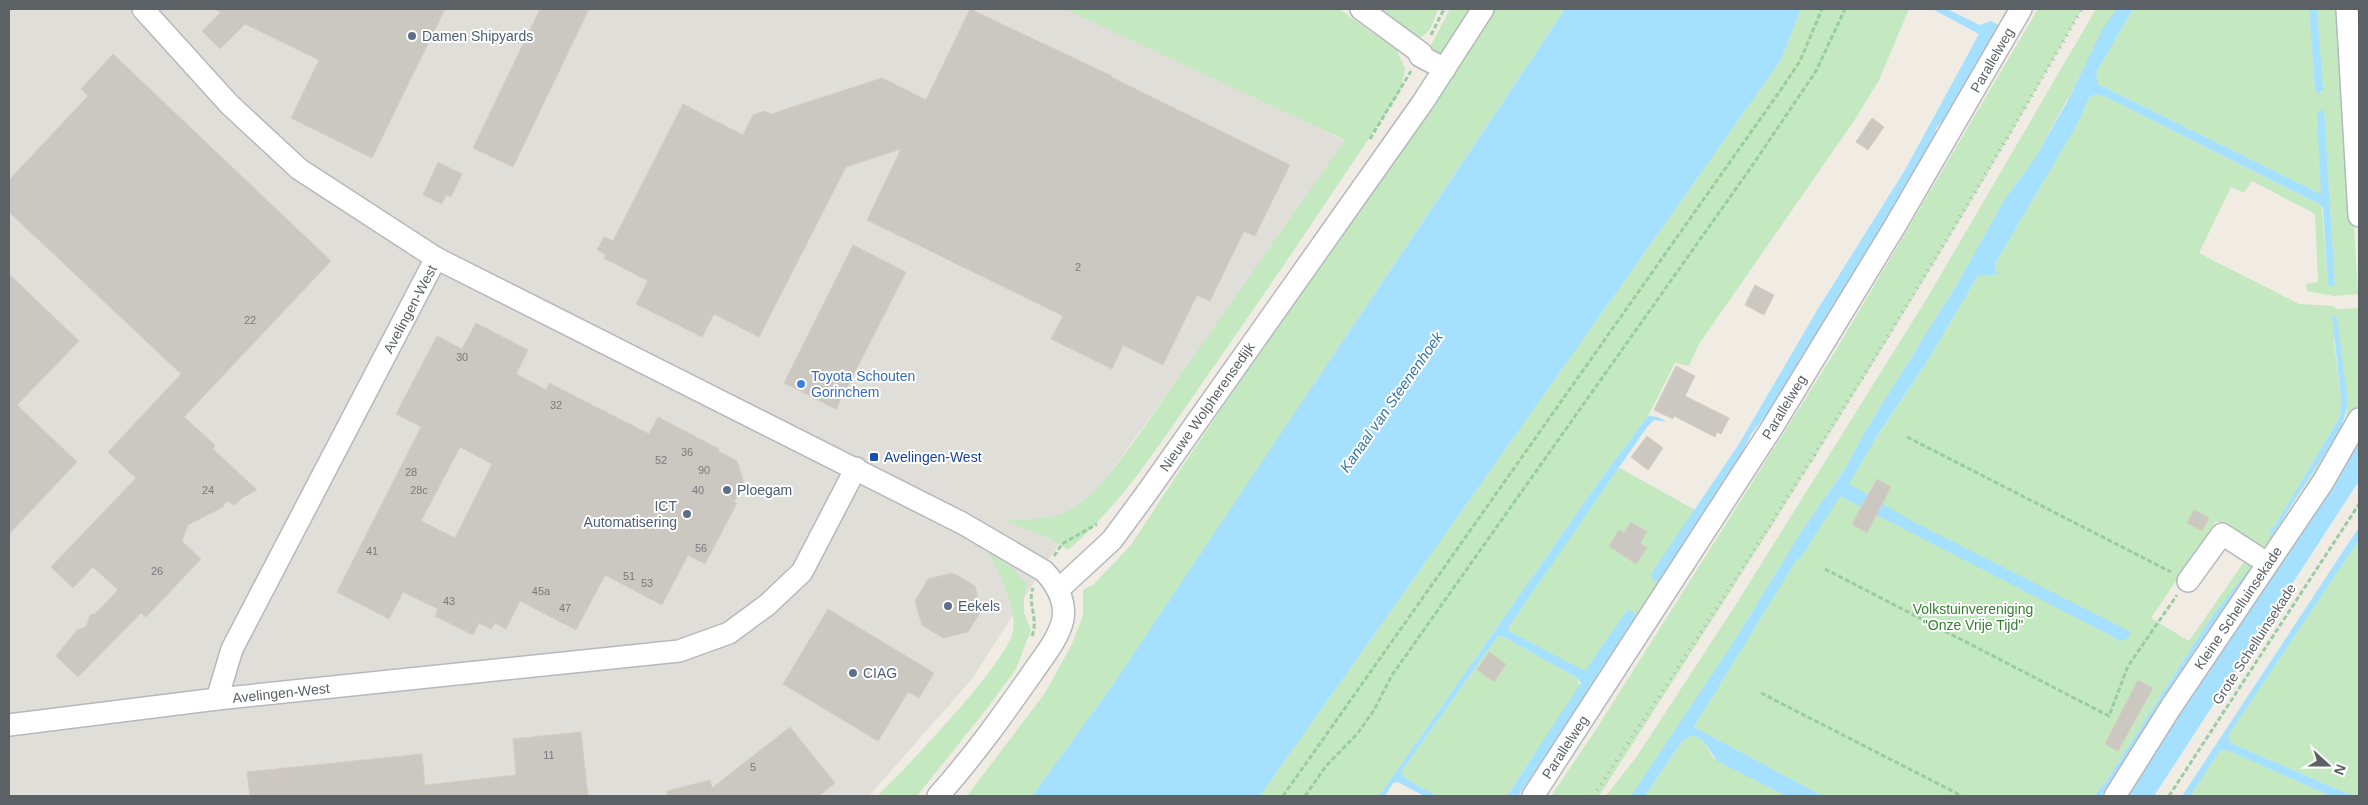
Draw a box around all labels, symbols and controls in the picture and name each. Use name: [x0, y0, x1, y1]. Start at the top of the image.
street label: Parallelweg: [1967, 25, 2017, 95]
place label: Damen Shipyards: [422, 28, 533, 44]
marker: Damen Shipyards: [406, 30, 418, 42]
house number: 2: [1075, 261, 1081, 273]
street label: Avelingen-West: [380, 262, 440, 356]
house number: 22: [244, 314, 256, 326]
water label: Kanaal van Steenenhoek: [1336, 327, 1447, 476]
street label: Nieuwe Wolpherensedijk: [1156, 339, 1258, 475]
house number: 30: [456, 351, 468, 363]
place label: Toyota Schouten Gorinchem: [811, 368, 915, 400]
street label: Parallelweg: [1759, 372, 1809, 442]
marker: Toyota Schouten Gorinchem: [795, 378, 807, 390]
house number: 32: [550, 399, 562, 411]
house number: 36: [681, 446, 693, 458]
place label: Avelingen-West: [884, 449, 982, 465]
marker: Avelingen-West: [868, 451, 880, 463]
house number: 52: [655, 454, 667, 466]
house number: 90: [698, 464, 710, 476]
house number: 28: [405, 466, 417, 478]
place label: Ploegam: [737, 482, 792, 498]
house number: 24: [202, 484, 214, 496]
house number: 28c: [410, 484, 428, 496]
house number: 40: [692, 484, 704, 496]
marker: Ploegam: [721, 484, 733, 496]
place label: ICT Automatisering: [584, 498, 677, 530]
marker: ICT Automatisering: [681, 508, 693, 520]
house number: 56: [695, 542, 707, 554]
street label: Kleine Schelluinsekade: [2191, 543, 2285, 672]
house number: 41: [366, 545, 378, 557]
house number: 26: [151, 565, 163, 577]
house number: 51: [623, 570, 635, 582]
house number: 53: [641, 577, 653, 589]
street label: Grote Schelluinsekade: [2209, 580, 2299, 707]
house number: 45a: [532, 585, 551, 597]
house number: 43: [443, 595, 455, 607]
place label: Eekels: [958, 598, 1000, 614]
marker: Eekels: [942, 600, 954, 612]
park label: Volkstuinvereniging "Onze Vrije Tijd": [1913, 601, 2033, 633]
house number: 47: [559, 602, 571, 614]
place label: CIAG: [863, 665, 897, 681]
marker: CIAG: [847, 667, 859, 679]
street label: Avelingen-West: [232, 680, 330, 706]
street label: Parallelweg: [1539, 712, 1591, 782]
north arrow: [2303, 740, 2353, 790]
house number: 11: [543, 749, 555, 761]
house number: 5: [750, 761, 756, 773]
text: N: [2331, 762, 2349, 777]

